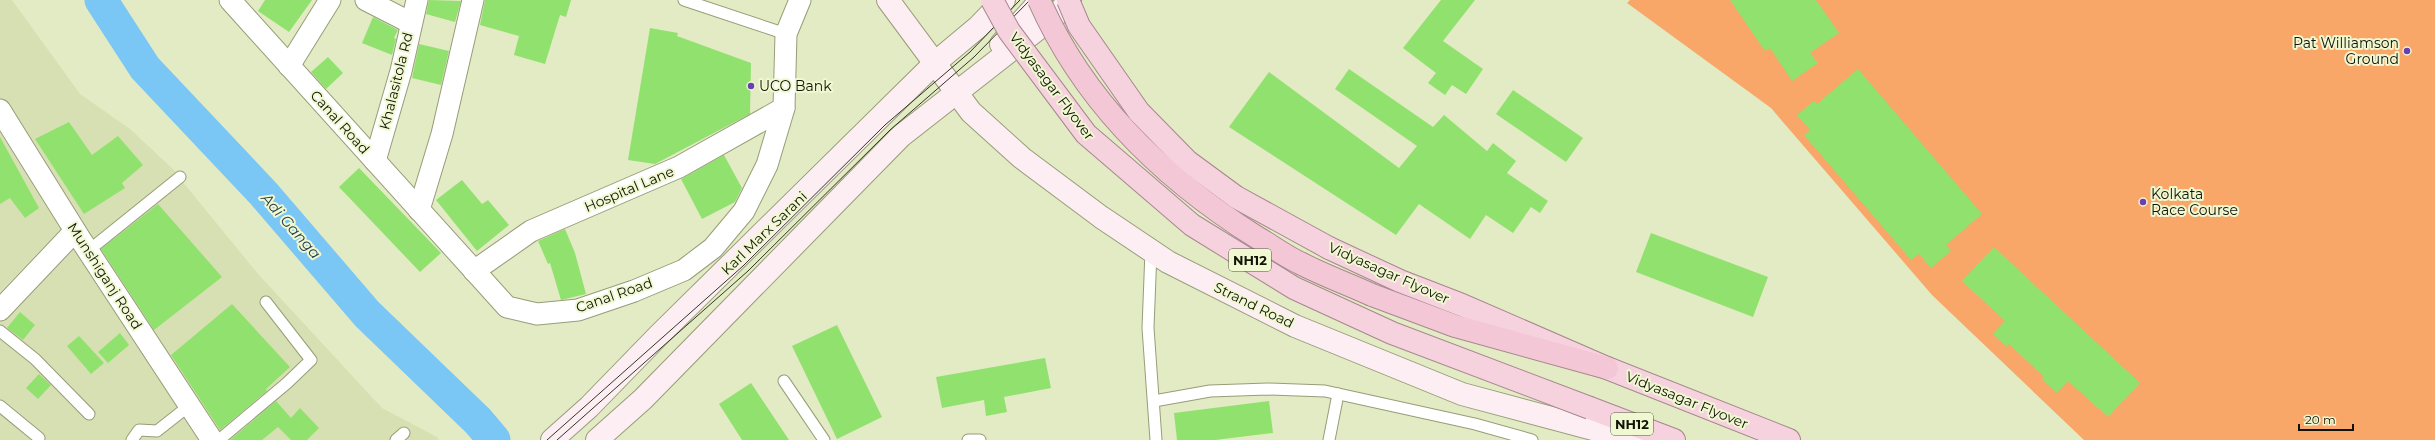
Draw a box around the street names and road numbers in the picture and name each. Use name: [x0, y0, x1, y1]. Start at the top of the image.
street label: Vidyasagar Flyover: [1006, 28, 1099, 144]
street label: Khalasitola Rd: [375, 30, 417, 132]
street label: Canal Road: [307, 86, 373, 158]
street label: Hospital Lane: [581, 162, 677, 216]
street label: Karl Marx Sarani: [717, 187, 811, 279]
street label: Munshiganj Road: [64, 219, 146, 333]
street label: Vidyasagar Flyover: [1326, 238, 1453, 308]
road number: NH12: [1229, 249, 1271, 271]
street label: Canal Road: [573, 273, 655, 317]
street label: Strand Road: [1211, 278, 1297, 332]
street label: Vidyasagar Flyover: [1623, 367, 1751, 433]
road number: NH12: [1611, 413, 1653, 435]

